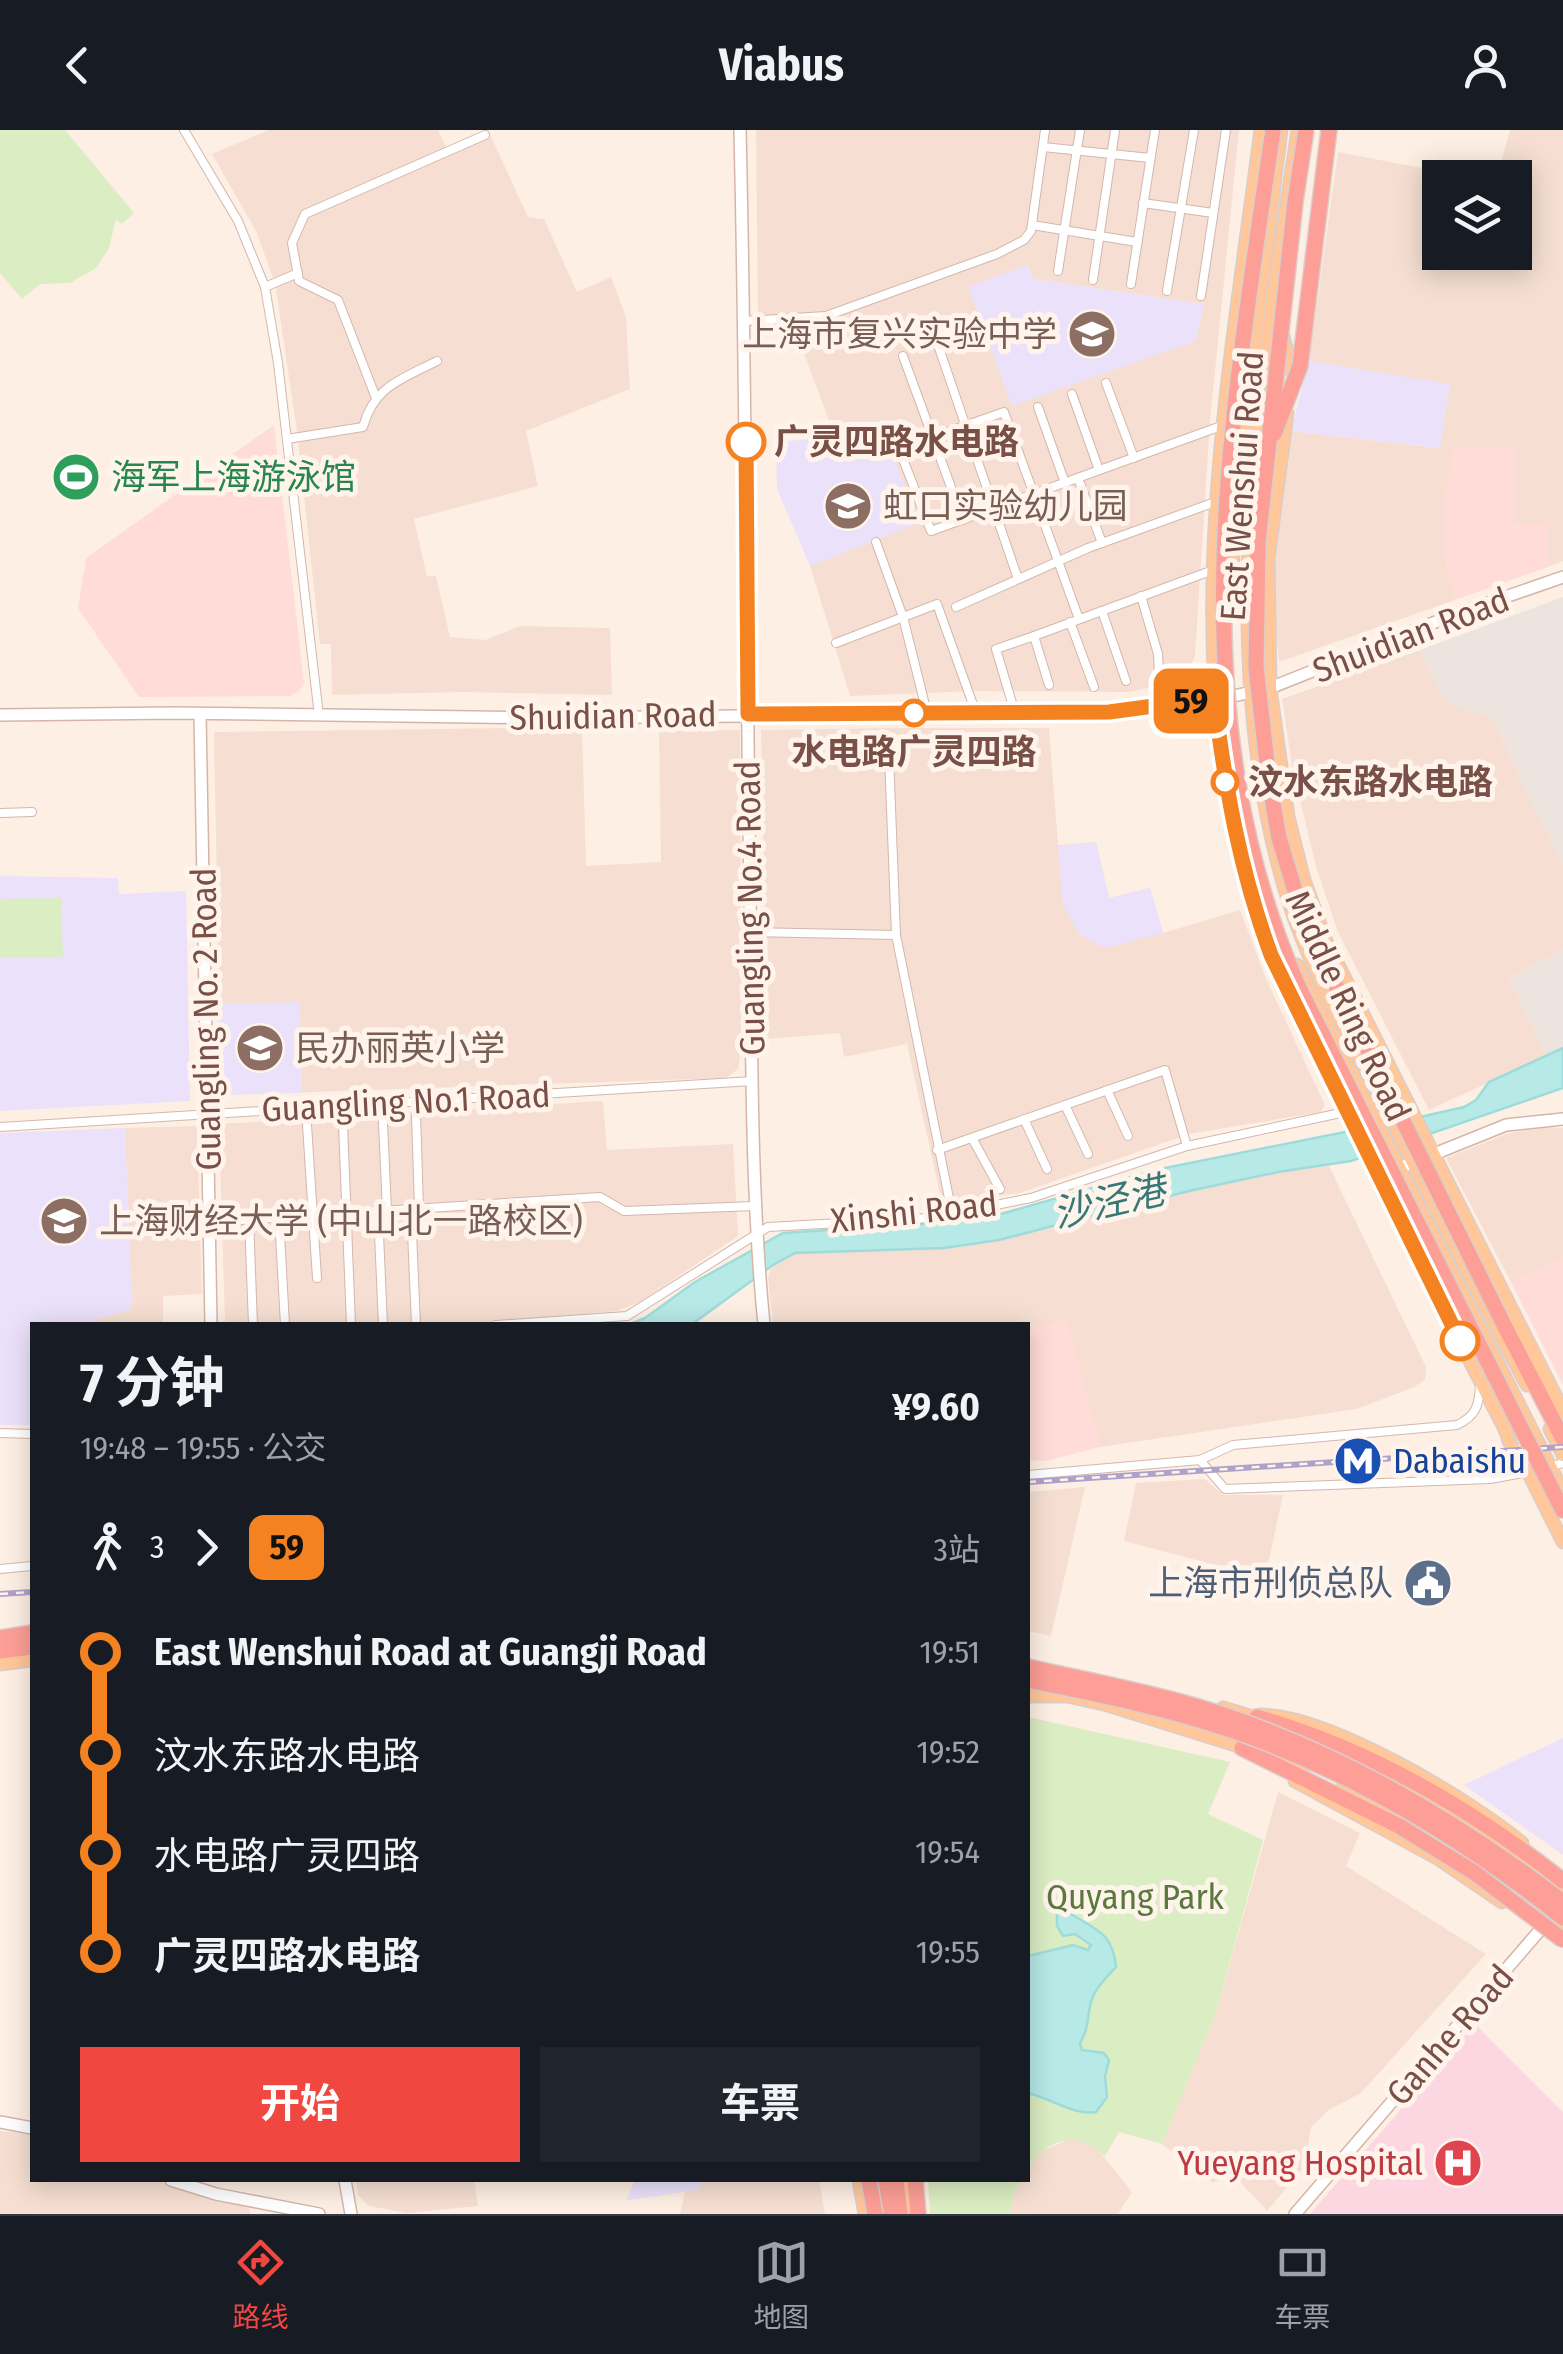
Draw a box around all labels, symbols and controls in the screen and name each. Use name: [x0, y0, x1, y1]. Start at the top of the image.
icon: back: [50, 38, 105, 93]
text: Viabus: [719, 38, 844, 92]
icon: person: [1458, 38, 1513, 93]
map controls: [1422, 160, 1532, 270]
button: layers: [1422, 160, 1532, 270]
school or university icon: 上海市复兴实验中学: [1066, 308, 1118, 360]
place label: 上海市复兴实验中学: [742, 313, 1057, 355]
street label: East Wenshui Road: [1212, 350, 1272, 622]
place label: 广灵四路水电路: [774, 421, 1019, 463]
marker: 广灵四路水电路: [727, 423, 765, 461]
sports icon: 海军上海游泳馆: [50, 451, 102, 503]
place label: 海军上海游泳馆: [111, 456, 356, 498]
school or university icon: 虹口实验幼儿园: [822, 480, 874, 532]
place label: 虹口实验幼儿园: [883, 485, 1128, 527]
street label: Shuidian Road: [1307, 578, 1515, 692]
line badge: 59: [1146, 668, 1236, 734]
text: 59: [1174, 680, 1208, 722]
street label: Shuidian Road: [509, 693, 717, 739]
marker: 水电路广灵四路: [901, 700, 927, 726]
place label: 水电路广灵四路: [791, 731, 1037, 773]
street label: Guangling No.4 Road: [726, 760, 774, 1056]
place label: 汶水东路水电路: [1248, 761, 1493, 803]
marker: 汶水东路水电路: [1212, 769, 1238, 795]
street label: Guangling No. 2 Road: [182, 867, 230, 1171]
street label: Middle Ring Road: [1276, 884, 1420, 1128]
school or university icon: 民办丽英小学: [234, 1022, 286, 1074]
place label: 民办丽英小学: [295, 1027, 505, 1069]
street label: Guangling No.1 Road: [260, 1073, 552, 1131]
water label: 沙泾港: [1048, 1166, 1175, 1237]
street label: Xinshi Road: [829, 1182, 999, 1242]
school or university icon: 上海财经大学 (中山北一路校区): [38, 1195, 90, 1247]
place label: 上海财经大学 (中山北一路校区): [99, 1200, 583, 1242]
unlabelled marker: [1441, 1322, 1479, 1360]
text: 7 分钟: [80, 1351, 225, 1417]
text: ¥9.60: [892, 1384, 980, 1430]
text: 19:48 – 19:55 · 公交: [80, 1429, 326, 1467]
metro station icon: Dabaishu: [1332, 1435, 1384, 1487]
place label: Dabaishu: [1393, 1440, 1526, 1482]
icon: walk: [80, 1520, 135, 1575]
icon: forward: [179, 1520, 234, 1575]
text: 59: [269, 1526, 304, 1568]
text: 3: [150, 1528, 164, 1566]
text: 3站: [934, 1531, 980, 1569]
public building icon: 上海市刑侦总队: [1402, 1557, 1454, 1609]
place label: 上海市刑侦总队: [1148, 1562, 1393, 1604]
text: East Wenshui Road at Guangji Road: [154, 1629, 707, 1675]
text: 19:51: [919, 1633, 980, 1671]
text: 汶水东路水电路: [154, 1733, 420, 1779]
text: 19:52: [917, 1733, 980, 1771]
text: 水电路广灵四路: [154, 1833, 420, 1879]
text: 19:54: [915, 1833, 980, 1871]
park label: Quyang Park: [1046, 1876, 1225, 1918]
text: 广灵四路水电路: [154, 1933, 420, 1979]
text: 19:55: [916, 1933, 980, 1971]
street label: Ganhe Road: [1378, 1956, 1522, 2114]
button: 开始: [80, 2047, 520, 2162]
button: 车票: [540, 2047, 980, 2162]
hospital icon: Yueyang Hospital: [1432, 2137, 1484, 2189]
place label: Yueyang Hospital: [1177, 2142, 1423, 2184]
tab: 路线: [232, 2235, 289, 2335]
tab: 地图: [753, 2235, 810, 2335]
tab: 车票: [1274, 2235, 1331, 2335]

